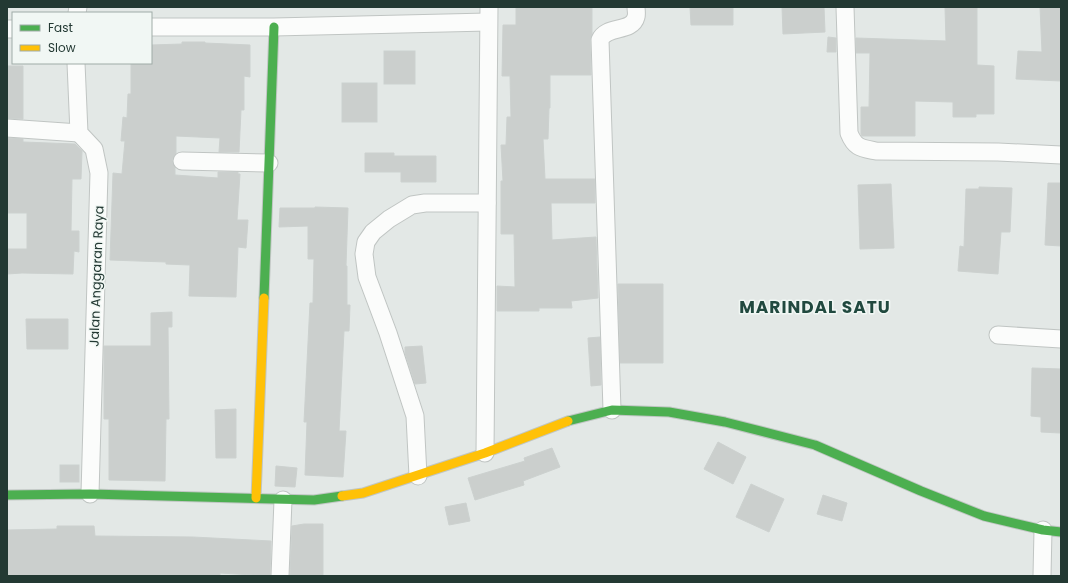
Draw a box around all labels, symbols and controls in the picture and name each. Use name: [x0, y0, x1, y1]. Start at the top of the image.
legend: [12, 12, 152, 64]
text: Fast: [48, 19, 73, 36]
text: Slow: [48, 39, 76, 56]
street label: Jalan Anggaran Raya: [85, 205, 108, 347]
district label: MARINDAL SATU: [739, 295, 891, 319]

